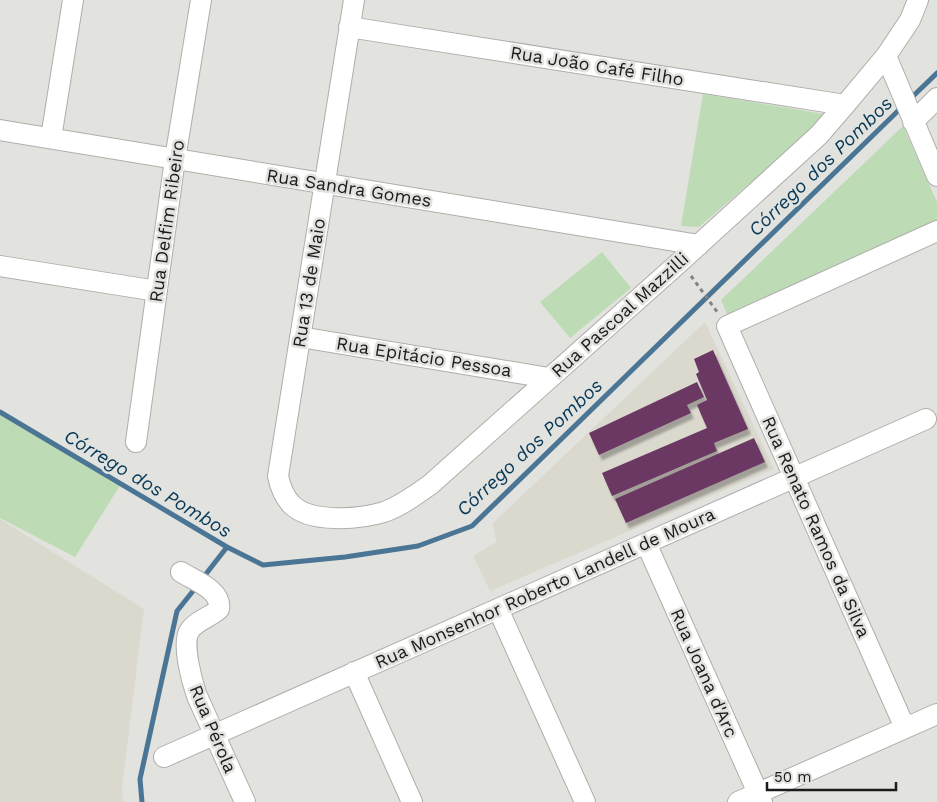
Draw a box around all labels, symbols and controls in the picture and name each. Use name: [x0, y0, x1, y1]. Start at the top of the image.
street label: Rua João Café Filho: [509, 41, 685, 90]
water label: Córrego dos Pombos: [744, 92, 897, 241]
street label: Rua Delfim Ribeiro: [145, 138, 188, 304]
street label: Rua Sandra Gomes: [265, 164, 433, 211]
street label: Rua 13 de Maio: [288, 217, 329, 349]
street label: Rua Pascoal Mazzilli: [547, 248, 692, 382]
street label: Rua Epitácio Pessoa: [335, 332, 513, 381]
water label: Córrego dos Pombos: [452, 374, 607, 521]
street label: Rua Renato Ramos da Silva: [758, 413, 875, 641]
water label: Córrego dos Pombos: [60, 424, 236, 543]
street label: Rua Monsenhor Roberto Landell de Moura: [372, 503, 718, 672]
street label: Rua Joana d'Arc: [667, 605, 742, 741]
street label: Rua Pérola: [186, 682, 241, 776]
scale bar: [767, 760, 896, 792]
text: 50 m: [774, 768, 811, 786]

